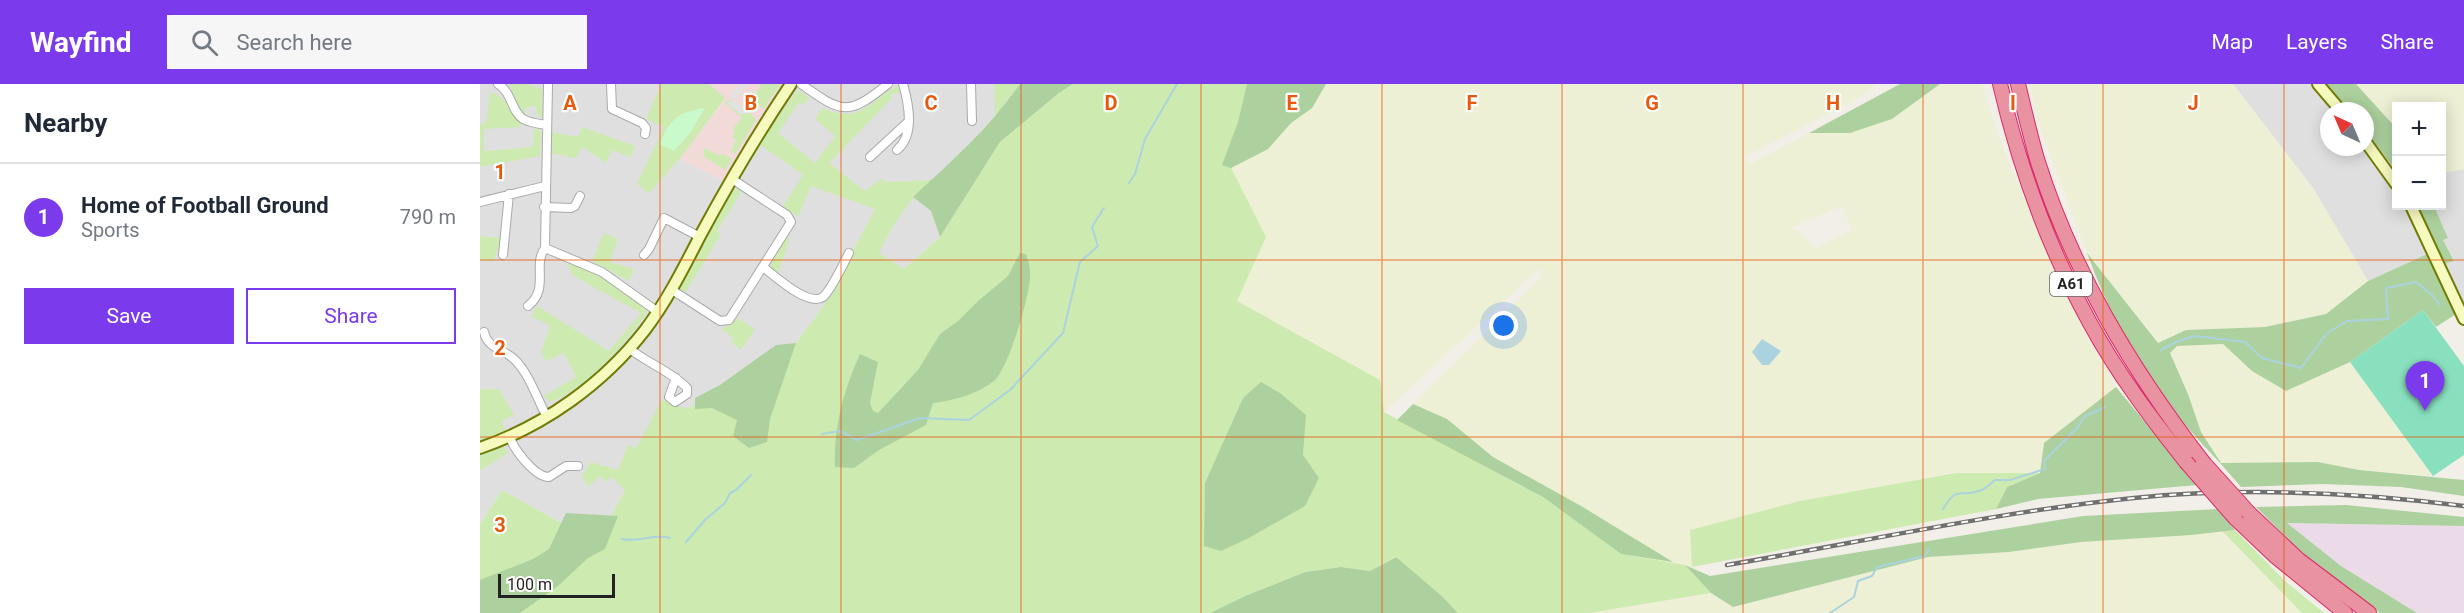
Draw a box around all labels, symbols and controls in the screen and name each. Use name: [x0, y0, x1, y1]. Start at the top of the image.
search box: [167, 15, 587, 69]
text: Wayfind: [30, 26, 131, 59]
icon: search: [188, 26, 221, 59]
text: Search here: [236, 30, 352, 55]
text: Map: [2211, 30, 2253, 54]
text: Layers: [2286, 30, 2347, 54]
text: Share: [2380, 30, 2434, 54]
text: A: [563, 91, 577, 115]
text: B: [745, 91, 757, 115]
text: C: [924, 91, 938, 115]
text: D: [1105, 91, 1118, 115]
text: E: [1286, 91, 1298, 115]
text: F: [1467, 91, 1478, 115]
text: G: [1645, 91, 1659, 115]
text: H: [1826, 91, 1840, 115]
text: I: [2010, 91, 2016, 115]
text: J: [2187, 91, 2199, 115]
north arrow: [2320, 102, 2374, 156]
map controls: [2392, 102, 2446, 210]
button: +: [2392, 102, 2446, 156]
text: Nearby: [24, 108, 107, 138]
button: −: [2392, 156, 2446, 210]
text: 1: [494, 160, 506, 184]
text: Home of Football Ground: [81, 193, 329, 218]
text: 1: [38, 205, 49, 229]
text: 790 m: [400, 205, 456, 229]
text: Sports: [81, 218, 140, 242]
road number: A61: [2050, 272, 2092, 296]
button: Save: [24, 288, 234, 344]
button: Share: [246, 288, 456, 344]
your location: [1489, 311, 1518, 340]
text: 2: [494, 336, 506, 360]
pin: 1: [2406, 362, 2444, 411]
text: 3: [494, 513, 506, 537]
scale bar: [498, 571, 615, 598]
text: 100 m: [507, 575, 552, 594]

